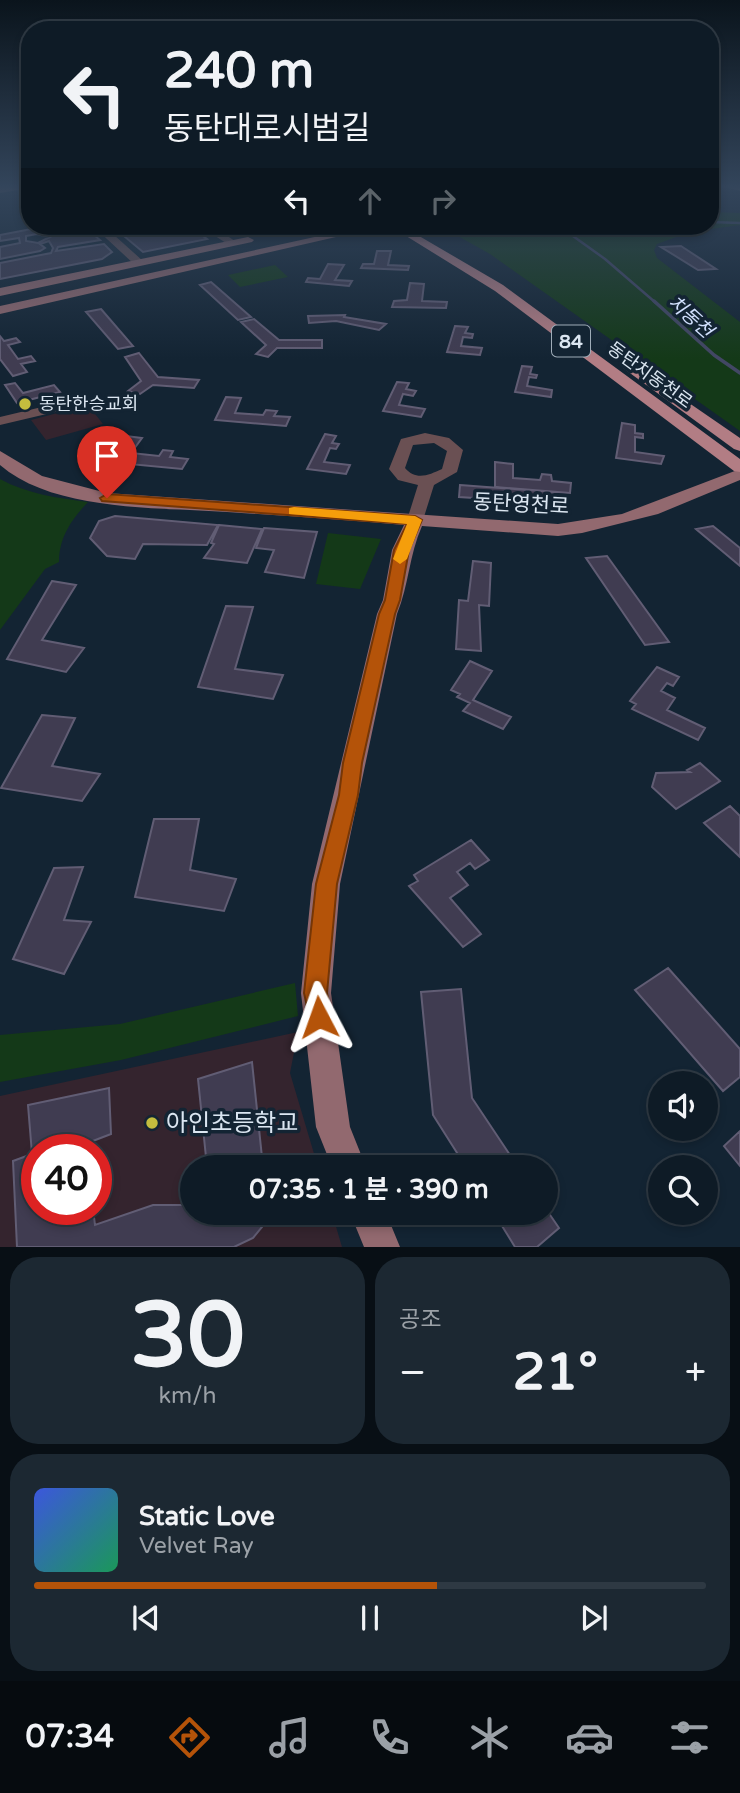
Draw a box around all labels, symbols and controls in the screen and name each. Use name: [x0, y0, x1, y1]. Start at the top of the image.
text: 240 m: [164, 42, 314, 101]
icon: left: [49, 49, 140, 140]
text: 동탄대로시범길: [164, 110, 370, 148]
icon: left: [278, 182, 316, 220]
icon: ahead: [351, 182, 389, 220]
icon: right: [424, 182, 462, 220]
water label: 치동천: [663, 291, 718, 343]
road number: 84: [552, 326, 590, 356]
street label: 동탄치동천로: [603, 337, 697, 413]
place label: 동탄한승교회: [39, 393, 138, 415]
marker: 동탄한승교회: [17, 396, 33, 412]
pin: [77, 426, 137, 498]
icon: arrive: [88, 437, 126, 475]
street label: 동탄영천로: [472, 489, 570, 520]
position arrow: [282, 980, 356, 1054]
map controls: [648, 1071, 718, 1225]
button: sound: [648, 1071, 718, 1141]
place label: 아인초등학교: [166, 1109, 298, 1138]
marker: 아인초등학교: [144, 1115, 160, 1131]
speed limit sign: 40: [21, 1134, 112, 1225]
button: search: [648, 1155, 718, 1225]
text: 07:35 · 1 분 · 390 m: [249, 1174, 489, 1205]
text: 30: [130, 1281, 245, 1391]
text: 공조: [399, 1306, 441, 1334]
text: 21°: [513, 1341, 598, 1404]
text: −: [399, 1350, 426, 1396]
text: +: [685, 1350, 706, 1396]
text: km/h: [159, 1382, 216, 1410]
text: Static Love: [139, 1501, 275, 1532]
text: Velvet Ray: [139, 1532, 254, 1560]
icon: previous: [127, 1599, 165, 1637]
icon: pause: [351, 1599, 389, 1637]
icon: next: [575, 1599, 613, 1637]
icon: directions: [165, 1713, 214, 1762]
icon: music: [265, 1713, 314, 1762]
icon: phone: [365, 1713, 414, 1762]
icon: climate: [465, 1713, 514, 1762]
icon: car: [565, 1713, 614, 1762]
icon: filters: [665, 1713, 714, 1762]
text: 07:34: [26, 1718, 114, 1756]

